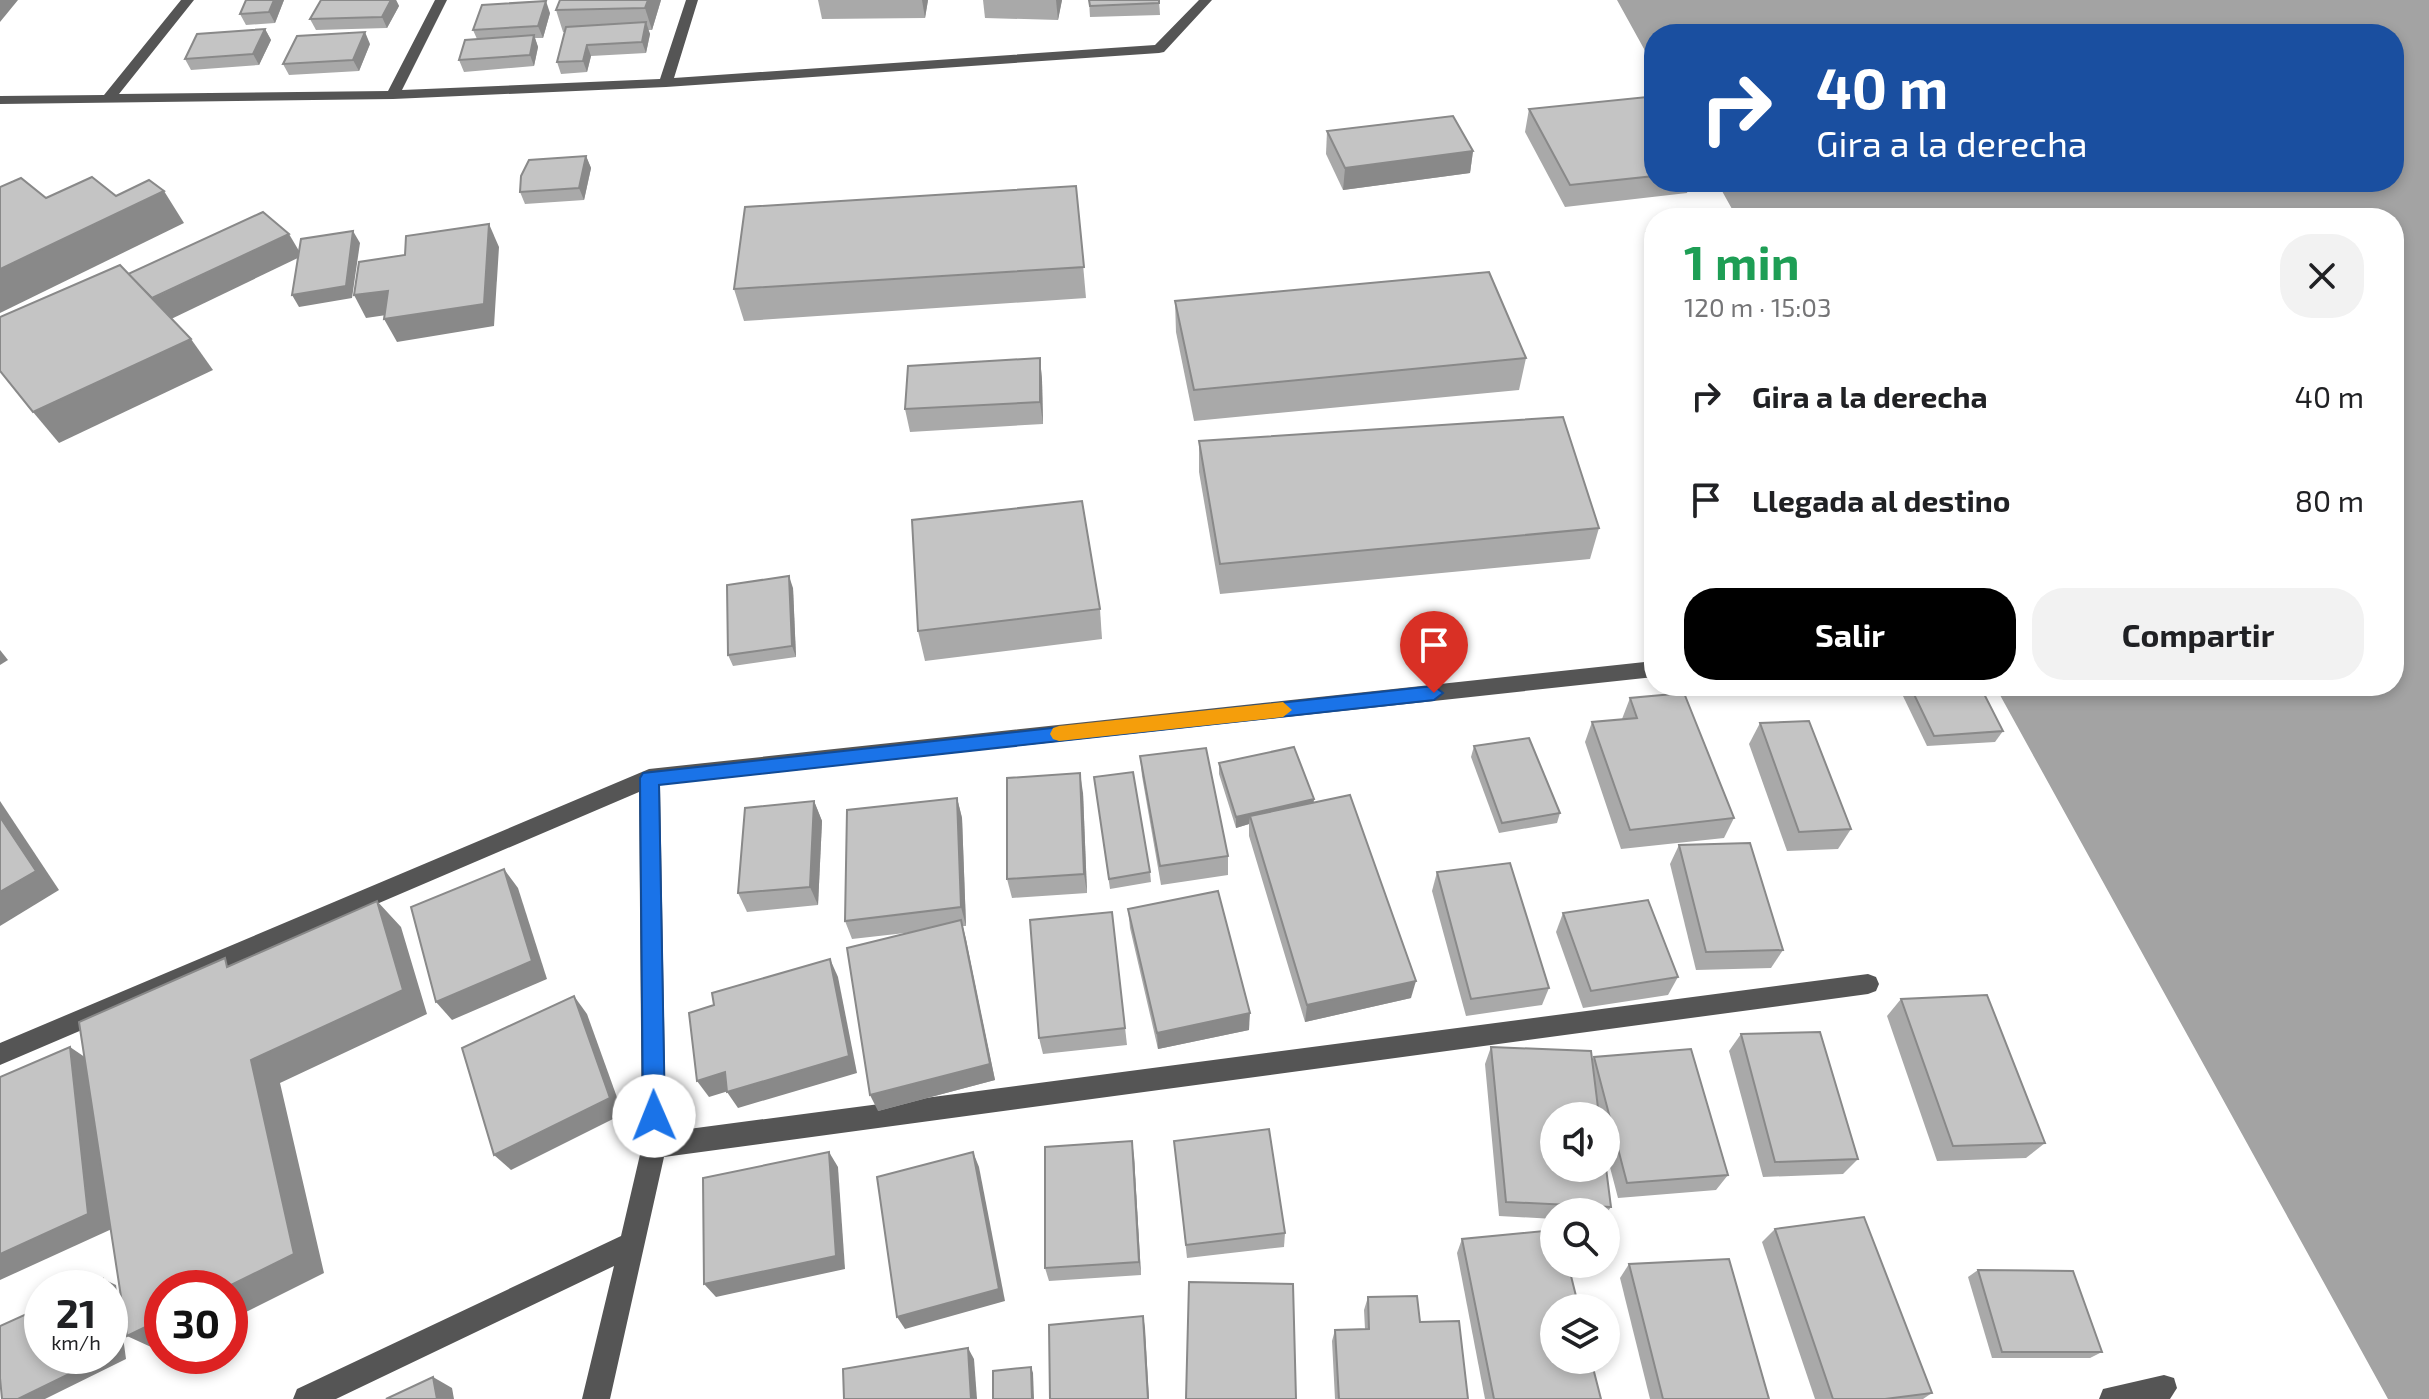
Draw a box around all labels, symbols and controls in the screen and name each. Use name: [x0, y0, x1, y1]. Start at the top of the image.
text: 40 m: [1816, 53, 1948, 120]
icon: right: [1684, 56, 1788, 160]
text: Gira a la derecha: [1816, 121, 2088, 164]
text: 1 min: [1684, 232, 1800, 290]
button: close: [2280, 234, 2364, 318]
text: 120 m · 15:03: [1684, 291, 1832, 322]
icon: right: [1684, 374, 1728, 418]
text: Gira a la derecha: [1752, 378, 1988, 414]
text: 40 m: [2294, 378, 2364, 414]
icon: arrive: [1684, 478, 1728, 522]
text: Llegada al destino: [1752, 482, 2011, 518]
text: 80 m: [2295, 482, 2364, 518]
button: Salir: [1684, 588, 2016, 680]
button: Compartir: [2032, 588, 2364, 680]
pin: [1400, 611, 1468, 693]
icon: arrive: [1412, 623, 1456, 667]
position arrow: [612, 1074, 696, 1158]
map controls: [1540, 1102, 1620, 1374]
button: sound: [1540, 1102, 1620, 1182]
button: search: [1540, 1198, 1620, 1278]
speed limit sign: 30: [144, 1270, 248, 1374]
text: 21: [56, 1288, 96, 1336]
button: layers: [1540, 1294, 1620, 1374]
text: km/h: [51, 1330, 101, 1354]

